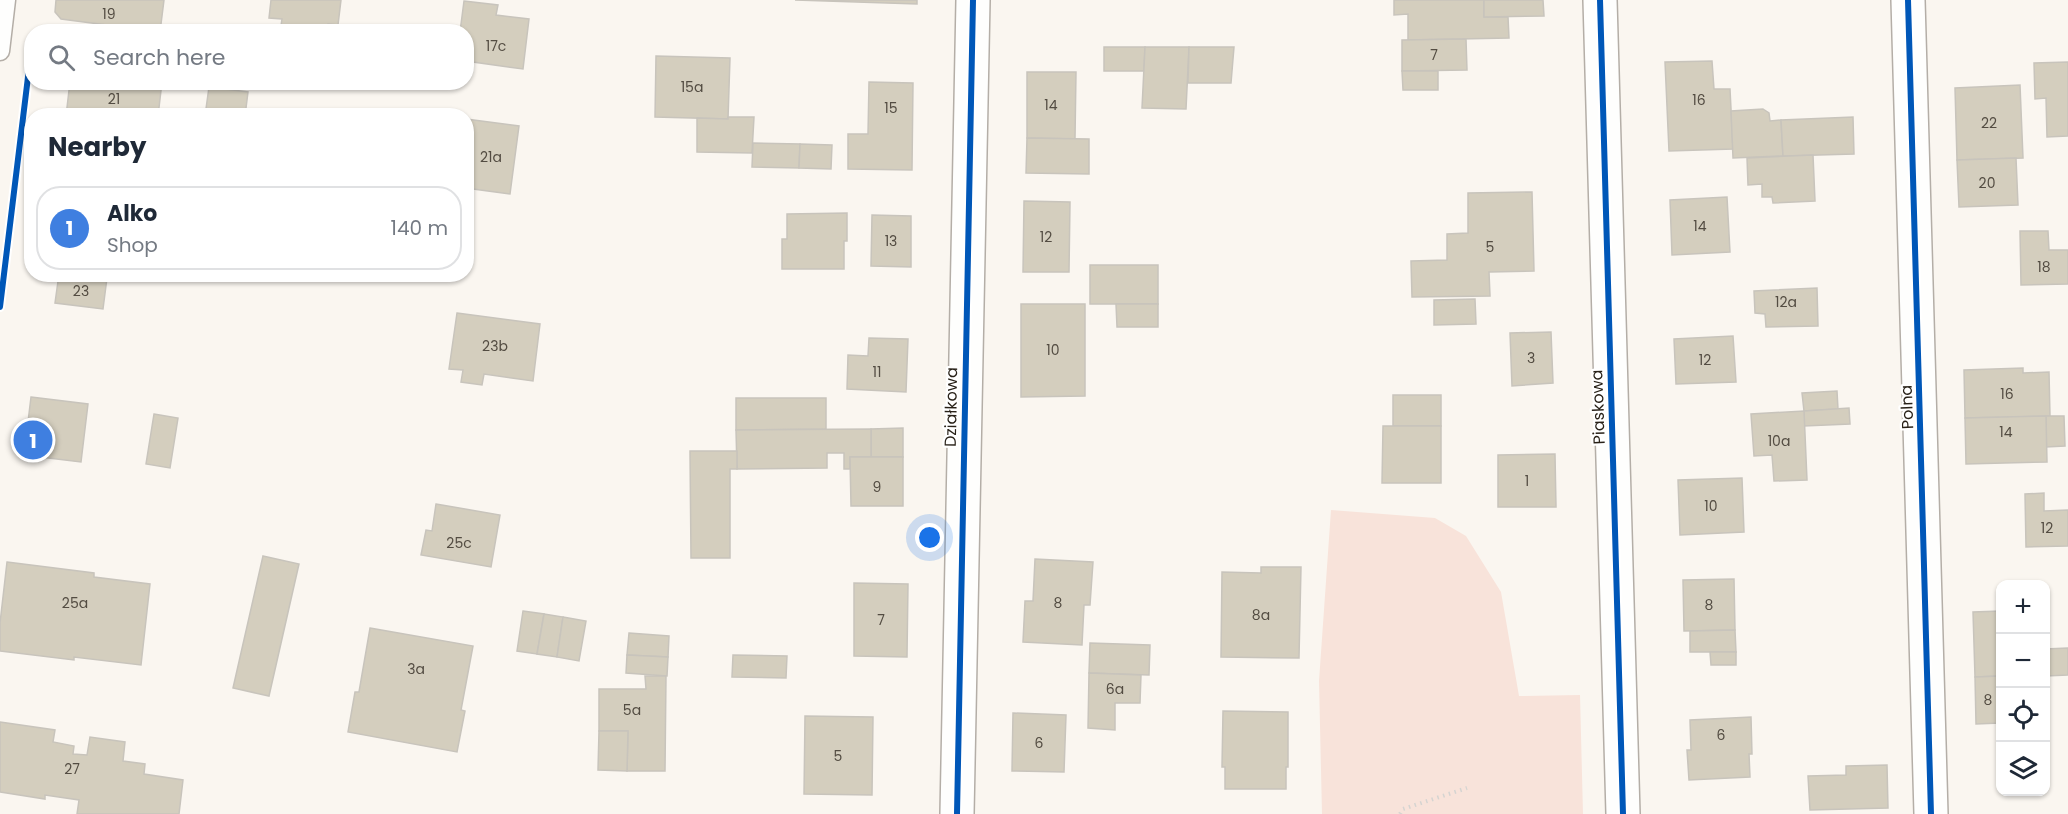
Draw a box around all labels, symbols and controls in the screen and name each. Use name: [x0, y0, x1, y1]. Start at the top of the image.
house number: 19: [102, 4, 116, 24]
search box: [24, 24, 474, 90]
house number: 17c: [486, 36, 506, 56]
icon: search: [45, 41, 78, 74]
text: Search here: [93, 42, 226, 73]
house number: 7: [1430, 45, 1438, 65]
house number: 15a: [681, 77, 703, 97]
house number: 21: [108, 89, 120, 109]
house number: 16: [1692, 90, 1706, 110]
house number: 14: [1044, 95, 1058, 115]
house number: 15: [884, 98, 898, 118]
house number: 22: [1981, 113, 1997, 133]
text: Nearby: [48, 129, 146, 165]
house number: 21a: [480, 147, 502, 167]
house number: 20: [1979, 173, 1995, 193]
text: Alko: [107, 198, 157, 229]
text: 1: [66, 214, 73, 242]
text: 140 m: [391, 214, 448, 242]
house number: 14: [1693, 216, 1707, 236]
house number: 12: [1040, 227, 1052, 247]
text: Shop: [107, 231, 158, 259]
house number: 13: [885, 231, 897, 251]
house number: 5: [1486, 237, 1494, 257]
house number: 18: [2037, 257, 2051, 277]
house number: 23: [73, 281, 89, 301]
house number: 12a: [1775, 292, 1797, 312]
house number: 23b: [482, 336, 508, 356]
house number: 10: [1046, 340, 1060, 360]
house number: 3: [1527, 348, 1535, 368]
house number: 12: [1699, 350, 1711, 370]
house number: 11: [873, 362, 881, 382]
street label: Działkowa: [939, 367, 963, 447]
street label: Piaskowa: [1585, 369, 1611, 445]
street label: Polna: [1895, 384, 1919, 430]
house number: 16: [2000, 384, 2014, 404]
pin: 1: [14, 418, 52, 462]
house number: 14: [1999, 422, 2013, 442]
house number: 10a: [1768, 431, 1790, 451]
house number: 1: [1525, 471, 1529, 491]
house number: 9: [873, 477, 881, 497]
house number: 10: [1704, 496, 1718, 516]
house number: 12: [2041, 518, 2053, 538]
your location: [915, 523, 944, 552]
house number: 25c: [446, 533, 472, 553]
map controls: [1996, 580, 2050, 796]
button: +: [1996, 580, 2050, 634]
house number: 25a: [62, 593, 88, 613]
house number: 8: [1054, 593, 1063, 613]
house number: 8: [1705, 595, 1714, 615]
house number: 8a: [1252, 605, 1270, 625]
house number: 7: [877, 610, 885, 630]
button: −: [1996, 634, 2050, 688]
house number: 3a: [407, 659, 425, 679]
house number: 6a: [1106, 679, 1124, 699]
button: locate: [1996, 688, 2050, 742]
house number: 8: [1984, 690, 1993, 710]
house number: 5a: [623, 700, 641, 720]
house number: 6: [1717, 725, 1726, 745]
house number: 6: [1035, 733, 1044, 753]
button: layers: [1996, 742, 2050, 796]
house number: 5: [834, 746, 842, 766]
house number: 27: [64, 759, 80, 779]

